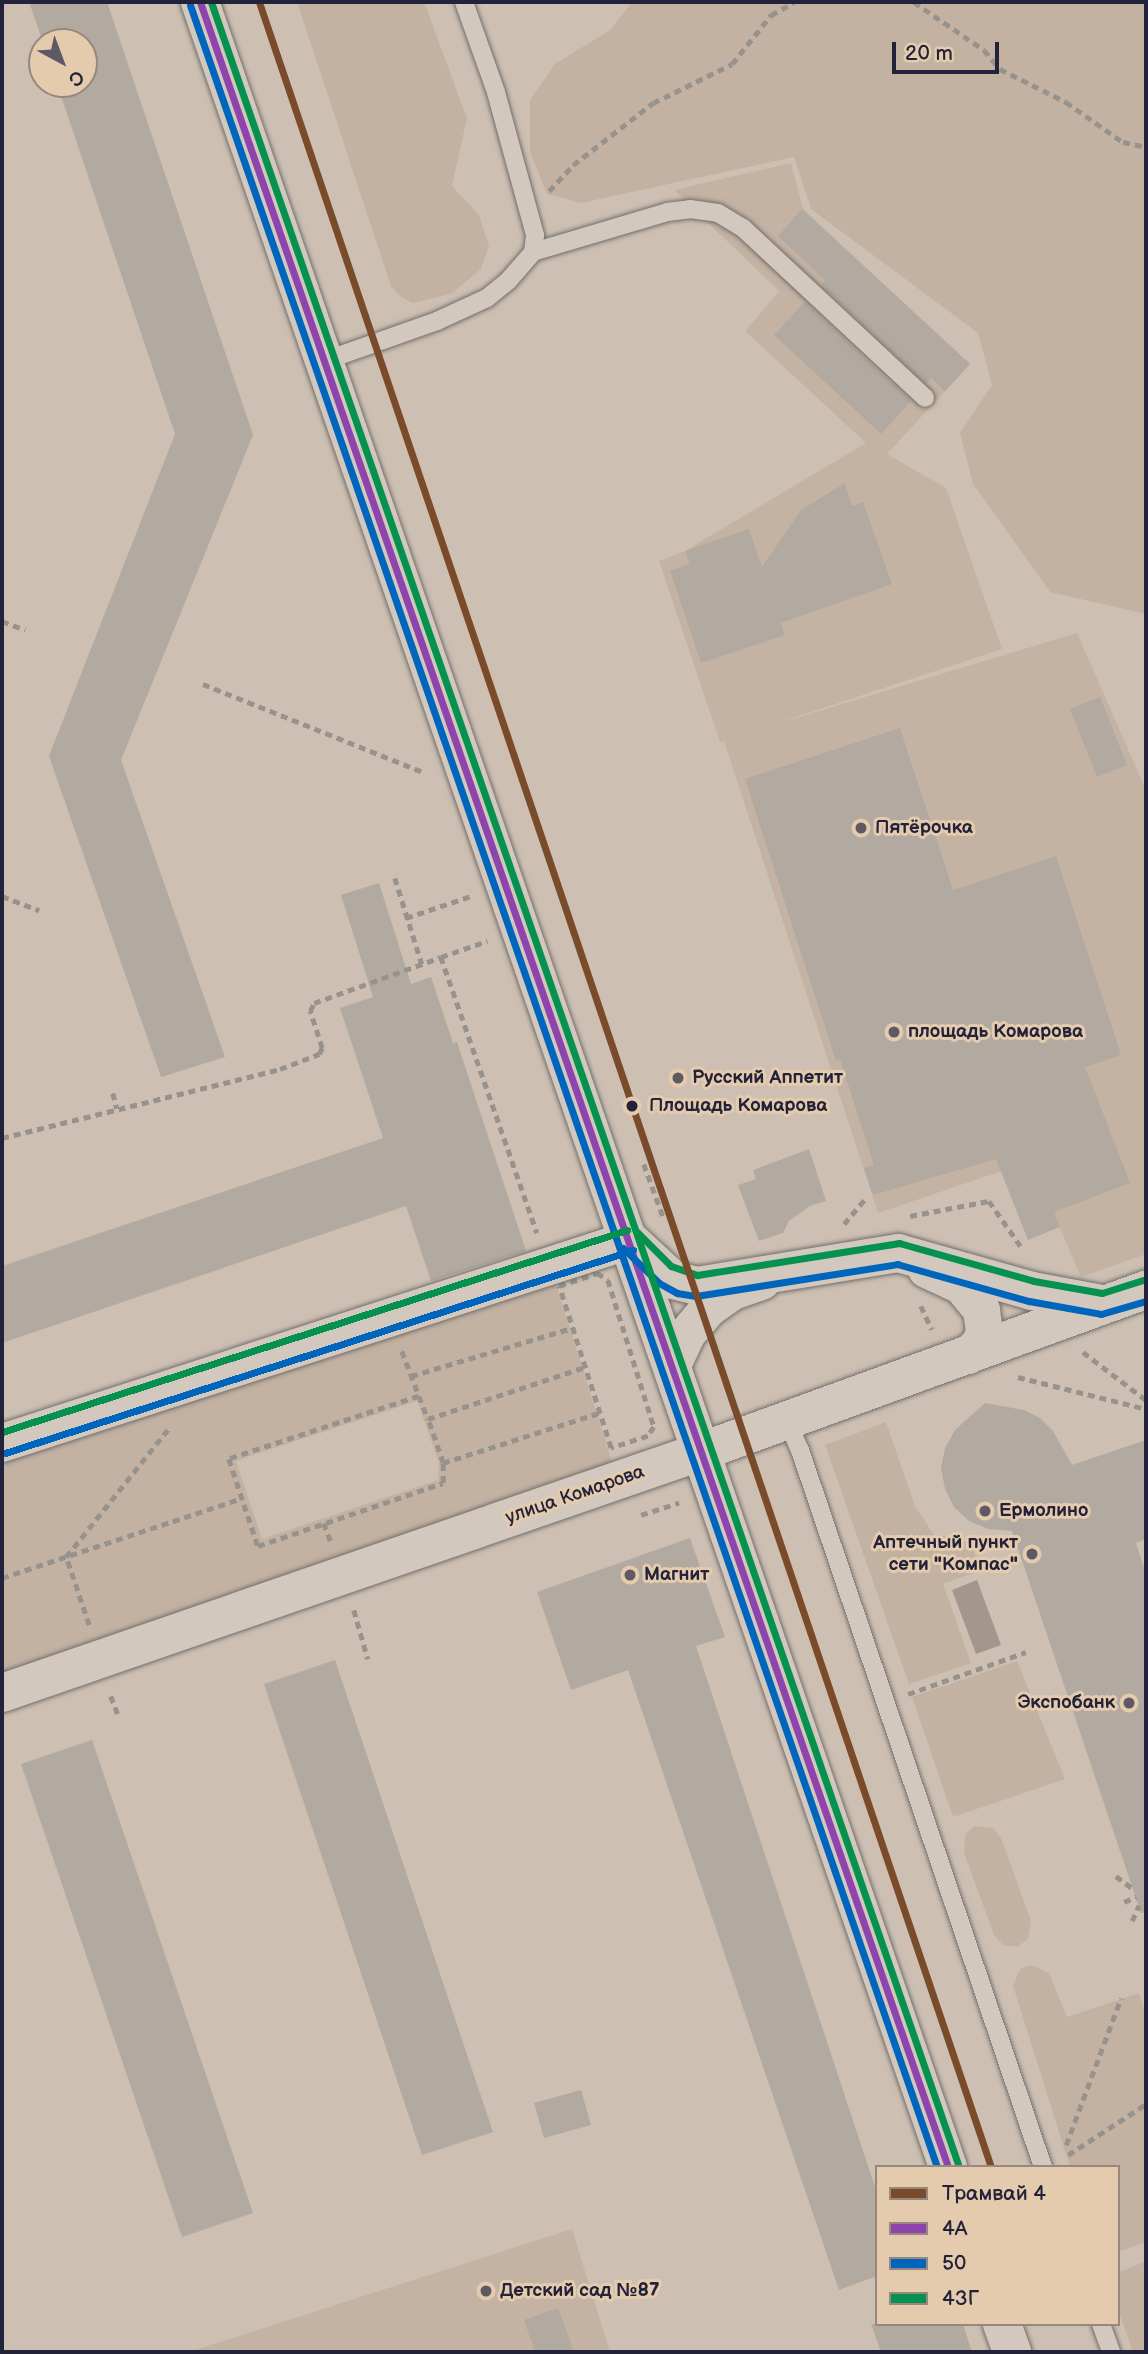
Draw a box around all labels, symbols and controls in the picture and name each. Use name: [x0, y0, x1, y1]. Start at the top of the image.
north arrow: [28, 28, 98, 98]
scale bar: [896, 28, 1003, 72]
text: 20 m: [905, 41, 953, 66]
text: С: [63, 65, 88, 91]
place label: Пятёрочка: [875, 817, 973, 839]
marker: Пятёрочка: [853, 820, 869, 836]
place label: площадь Комарова: [908, 1021, 1083, 1043]
marker: площадь Комарова: [886, 1024, 902, 1040]
place label: Русский Аппетит: [692, 1067, 843, 1089]
marker: Русский Аппетит: [670, 1070, 686, 1086]
marker: Площадь Комарова: [621, 1095, 643, 1117]
place label: Площадь Комарова: [649, 1095, 827, 1117]
street label: улица Комарова: [503, 1461, 647, 1529]
place label: Ермолино: [999, 1500, 1088, 1522]
marker: Ермолино: [977, 1503, 993, 1519]
place label: Аптечный пункт сети "Компас": [873, 1532, 1018, 1576]
marker: Аптечный пункт сети "Компас": [1024, 1546, 1040, 1562]
place label: Магнит: [644, 1564, 709, 1586]
marker: Магнит: [622, 1567, 638, 1583]
place label: Экспобанк: [1018, 1692, 1115, 1714]
marker: Экспобанк: [1121, 1695, 1137, 1711]
legend: [875, 2165, 1120, 2326]
text: Трамвай 4: [942, 2181, 1046, 2206]
text: 4А: [942, 2216, 968, 2241]
text: 50: [942, 2251, 966, 2276]
place label: Детский сад №87: [500, 2280, 660, 2302]
marker: Детский сад №87: [478, 2283, 494, 2299]
text: 43Г: [942, 2286, 979, 2311]

